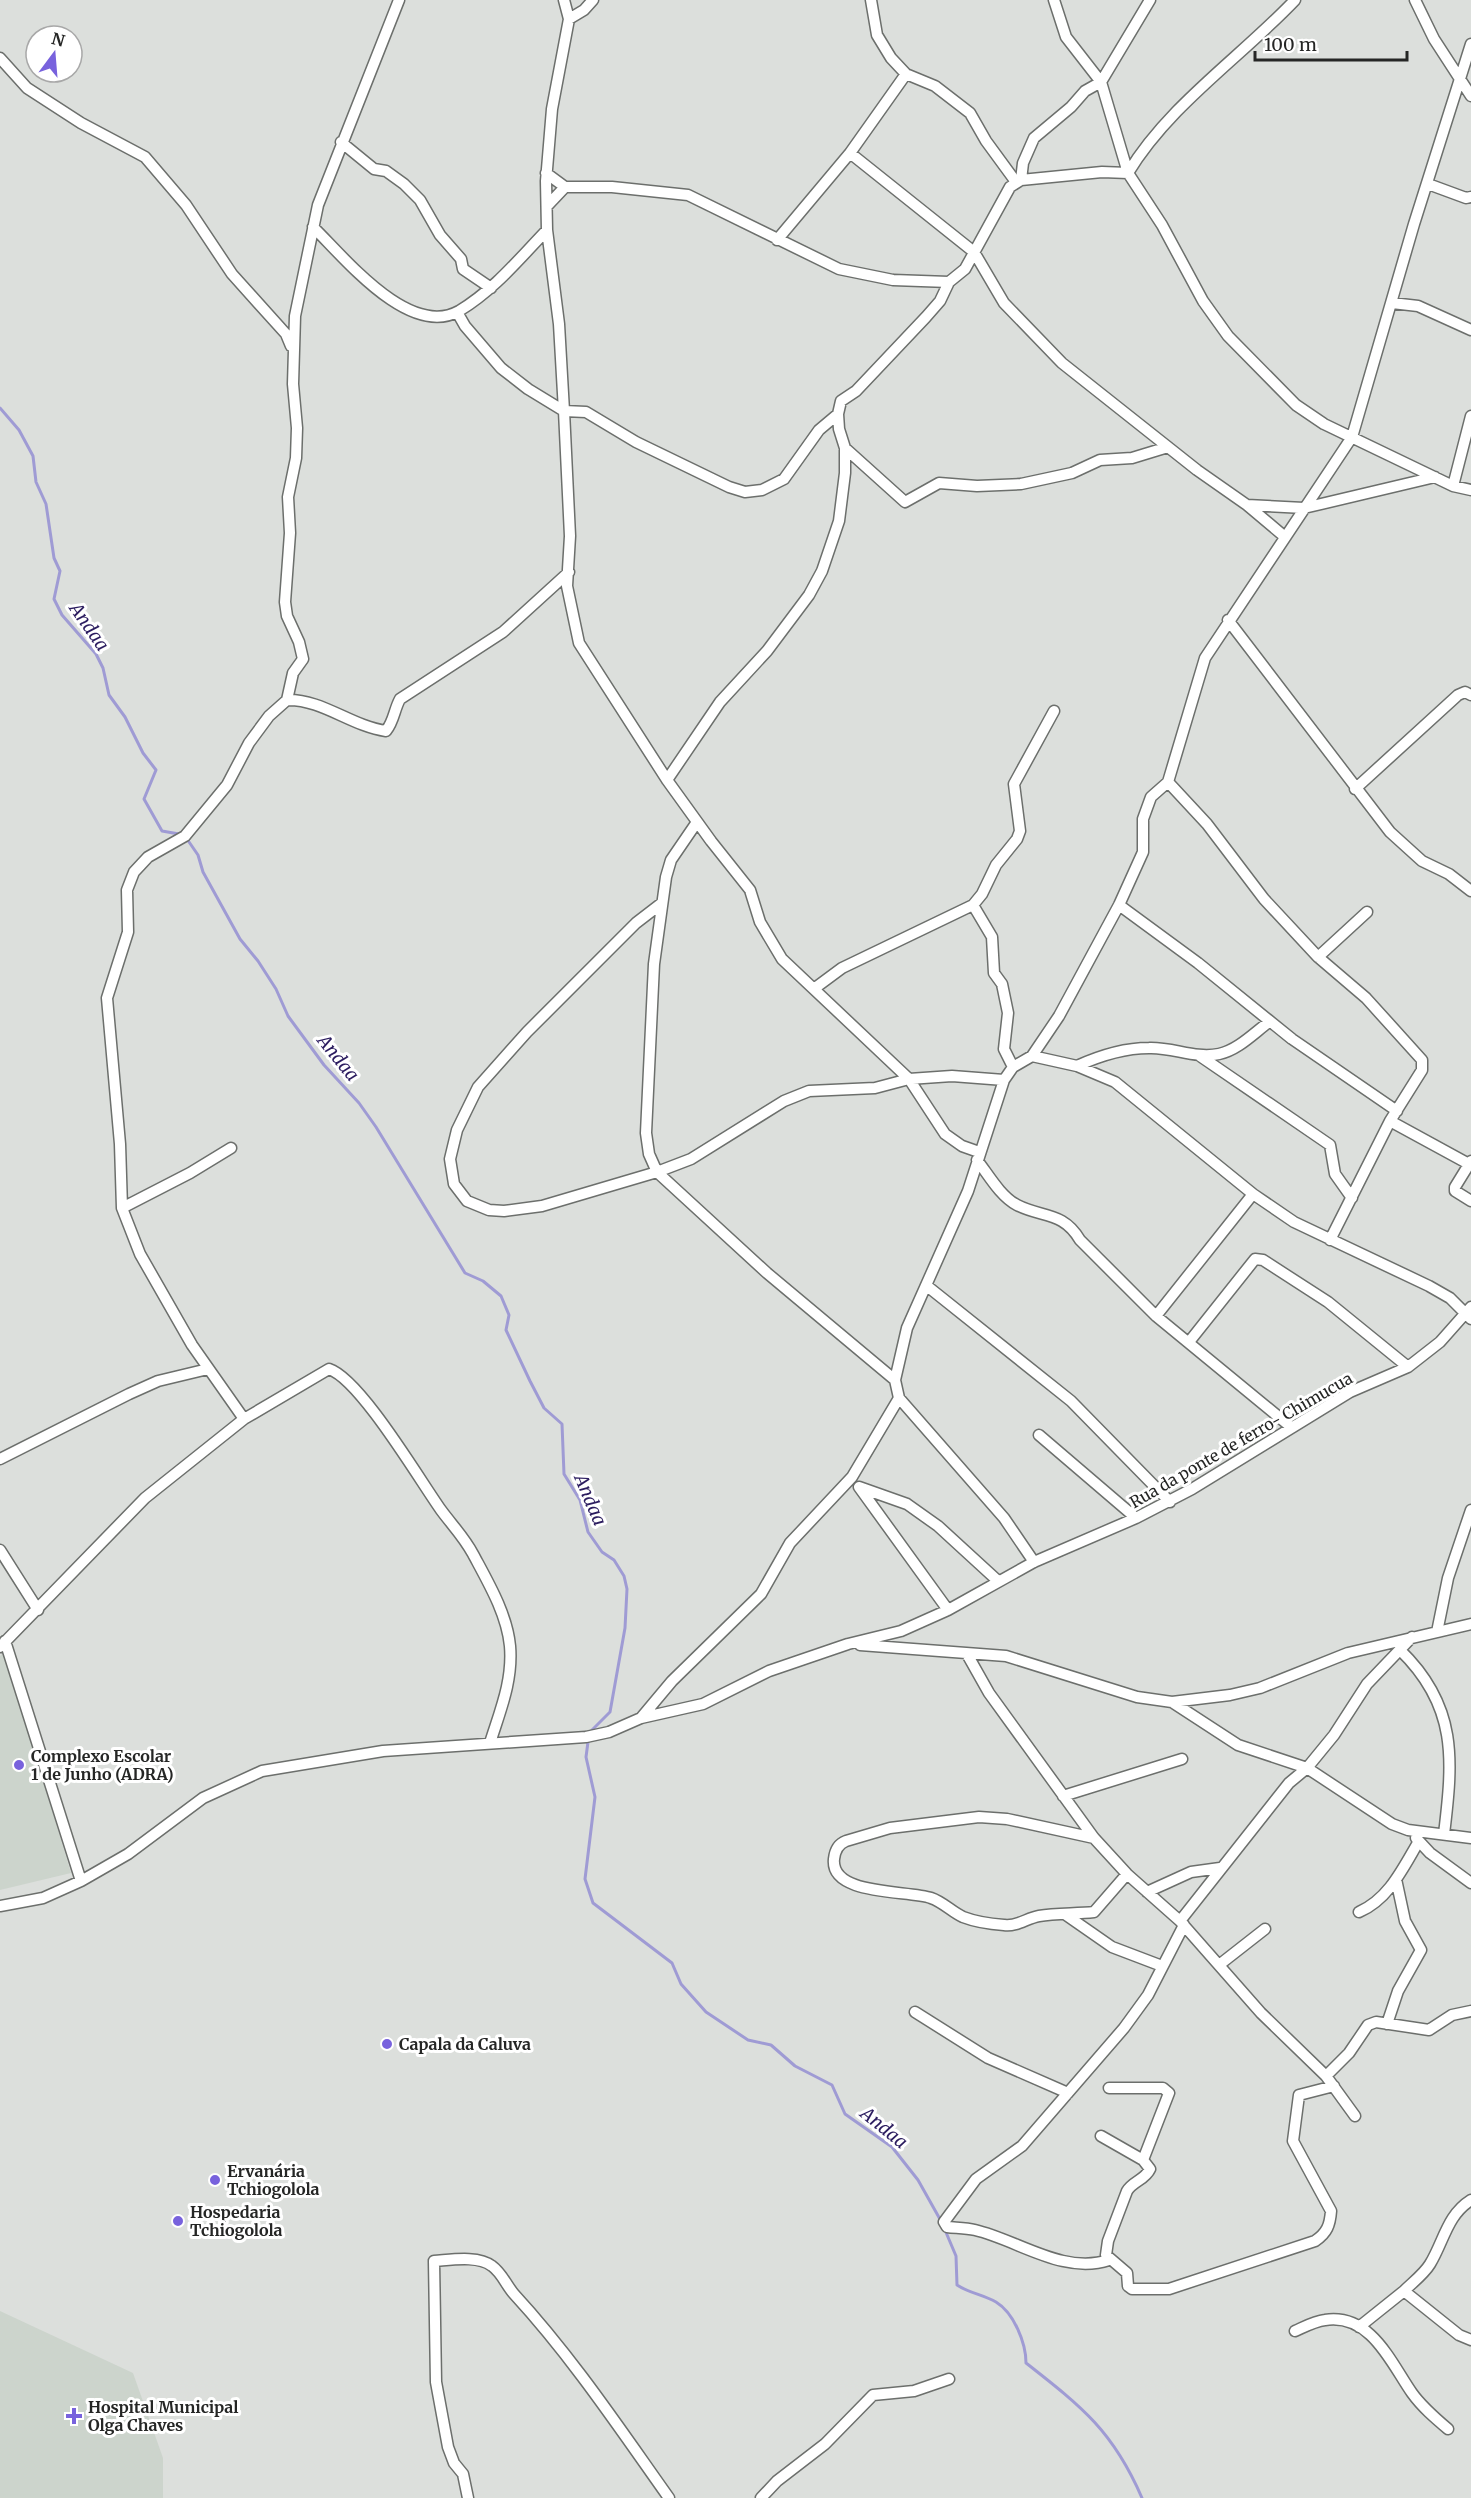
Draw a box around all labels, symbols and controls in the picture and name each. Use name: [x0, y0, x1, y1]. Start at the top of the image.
north arrow: [24, 24, 84, 84]
scale bar: [1255, 24, 1406, 62]
text: N: [49, 28, 67, 51]
text: 100 m: [1264, 33, 1317, 56]
water label: Andaa: [63, 596, 114, 655]
water label: Andaa: [311, 1028, 364, 1086]
street label: Rua da ponte de ferro- Chimucua: [1126, 1368, 1356, 1512]
water label: Andaa: [569, 1469, 612, 1529]
place label: Complexo Escolar 1 de Junho (ADRA): [31, 1746, 174, 1784]
marker: Complexo Escolar 1 de Junho (ADRA): [12, 1758, 26, 1772]
place label: Capala da Caluva: [399, 2034, 531, 2054]
marker: Capala da Caluva: [380, 2037, 394, 2051]
water label: Andaa: [855, 2101, 912, 2153]
place label: Ervanária Tchiogolola: [227, 2161, 320, 2199]
marker: Ervanária Tchiogolola: [208, 2173, 222, 2187]
place label: Hospedaria Tchiogolola: [190, 2202, 283, 2240]
marker: Hospedaria Tchiogolola: [171, 2214, 185, 2228]
place label: Hospital Municipal Olga Chaves: [88, 2397, 238, 2435]
marker: Hospital Municipal Olga Chaves: [65, 2407, 83, 2425]

